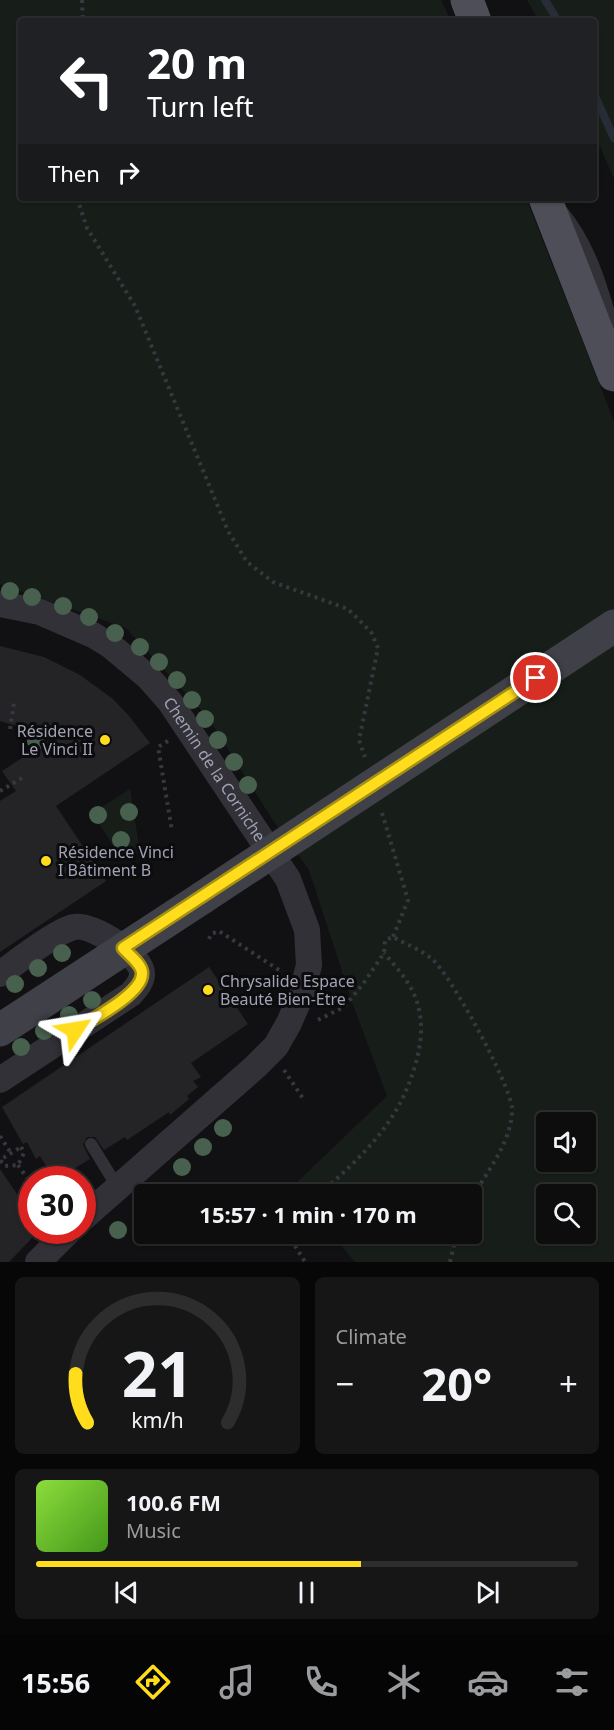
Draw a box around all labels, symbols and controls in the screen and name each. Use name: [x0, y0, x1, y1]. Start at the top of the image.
text: 20 m: [147, 34, 247, 91]
icon: left: [48, 42, 126, 120]
text: Turn left: [147, 88, 253, 125]
icon: right: [112, 156, 145, 189]
text: Then: [48, 158, 100, 188]
pin: [510, 652, 561, 703]
icon: arrive: [519, 661, 552, 694]
street label: Chemin de la Corniche: [159, 693, 271, 846]
place label: Résidence Le Vinci II: [17, 720, 93, 760]
marker: Résidence Le Vinci II: [98, 733, 112, 747]
place label: Résidence Vinci I Bâtiment B: [58, 841, 174, 881]
marker: Résidence Vinci I Bâtiment B: [39, 854, 53, 868]
place label: Chrysalide Espace Beauté Bien-Etre: [220, 970, 355, 1010]
marker: Chrysalide Espace Beauté Bien-Etre: [201, 983, 215, 997]
position arrow: [43, 998, 107, 1062]
map controls: [536, 1112, 596, 1244]
button: sound: [536, 1112, 596, 1172]
speed limit sign: 30: [18, 1166, 96, 1244]
button: search: [536, 1184, 596, 1244]
text: 15:57 · 1 min · 170 m: [199, 1199, 417, 1229]
text: Climate: [336, 1323, 407, 1350]
text: 21: [122, 1330, 193, 1415]
text: 20°: [421, 1353, 492, 1414]
text: −: [336, 1361, 354, 1406]
text: +: [559, 1361, 578, 1406]
text: km/h: [131, 1405, 184, 1434]
text: 100.6 FM: [126, 1487, 221, 1517]
text: Music: [126, 1517, 181, 1544]
icon: previous: [110, 1576, 143, 1609]
icon: pause: [290, 1576, 323, 1609]
icon: next: [471, 1576, 504, 1609]
icon: directions: [132, 1661, 174, 1703]
icon: music: [216, 1661, 258, 1703]
icon: phone: [300, 1661, 342, 1703]
icon: climate: [383, 1661, 425, 1703]
icon: car: [467, 1661, 509, 1703]
icon: filters: [551, 1661, 593, 1703]
text: 15:56: [21, 1664, 90, 1701]

